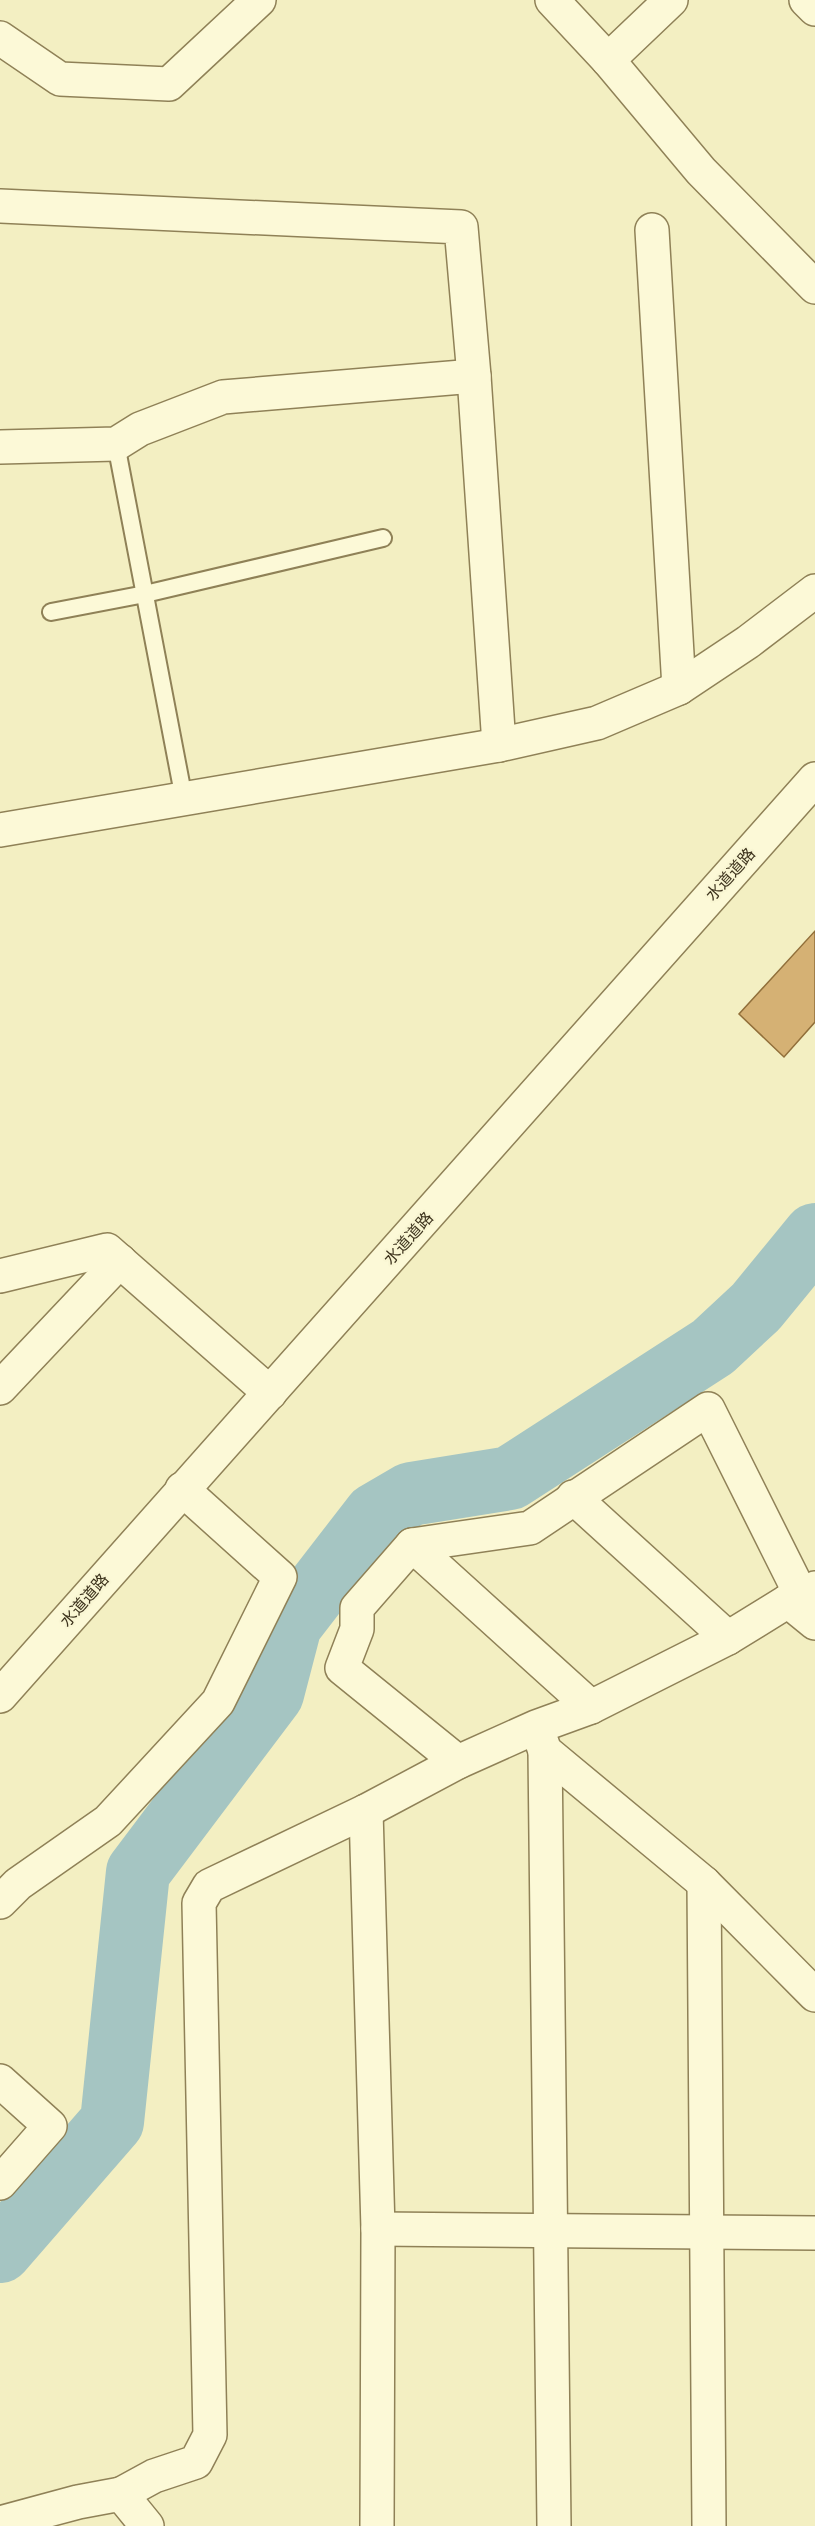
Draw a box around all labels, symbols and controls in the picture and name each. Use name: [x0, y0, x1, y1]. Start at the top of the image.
street label: 水道道路: [701, 844, 759, 904]
street label: 水道道路: [379, 1208, 437, 1268]
street label: 水道道路: [55, 1569, 113, 1631]

